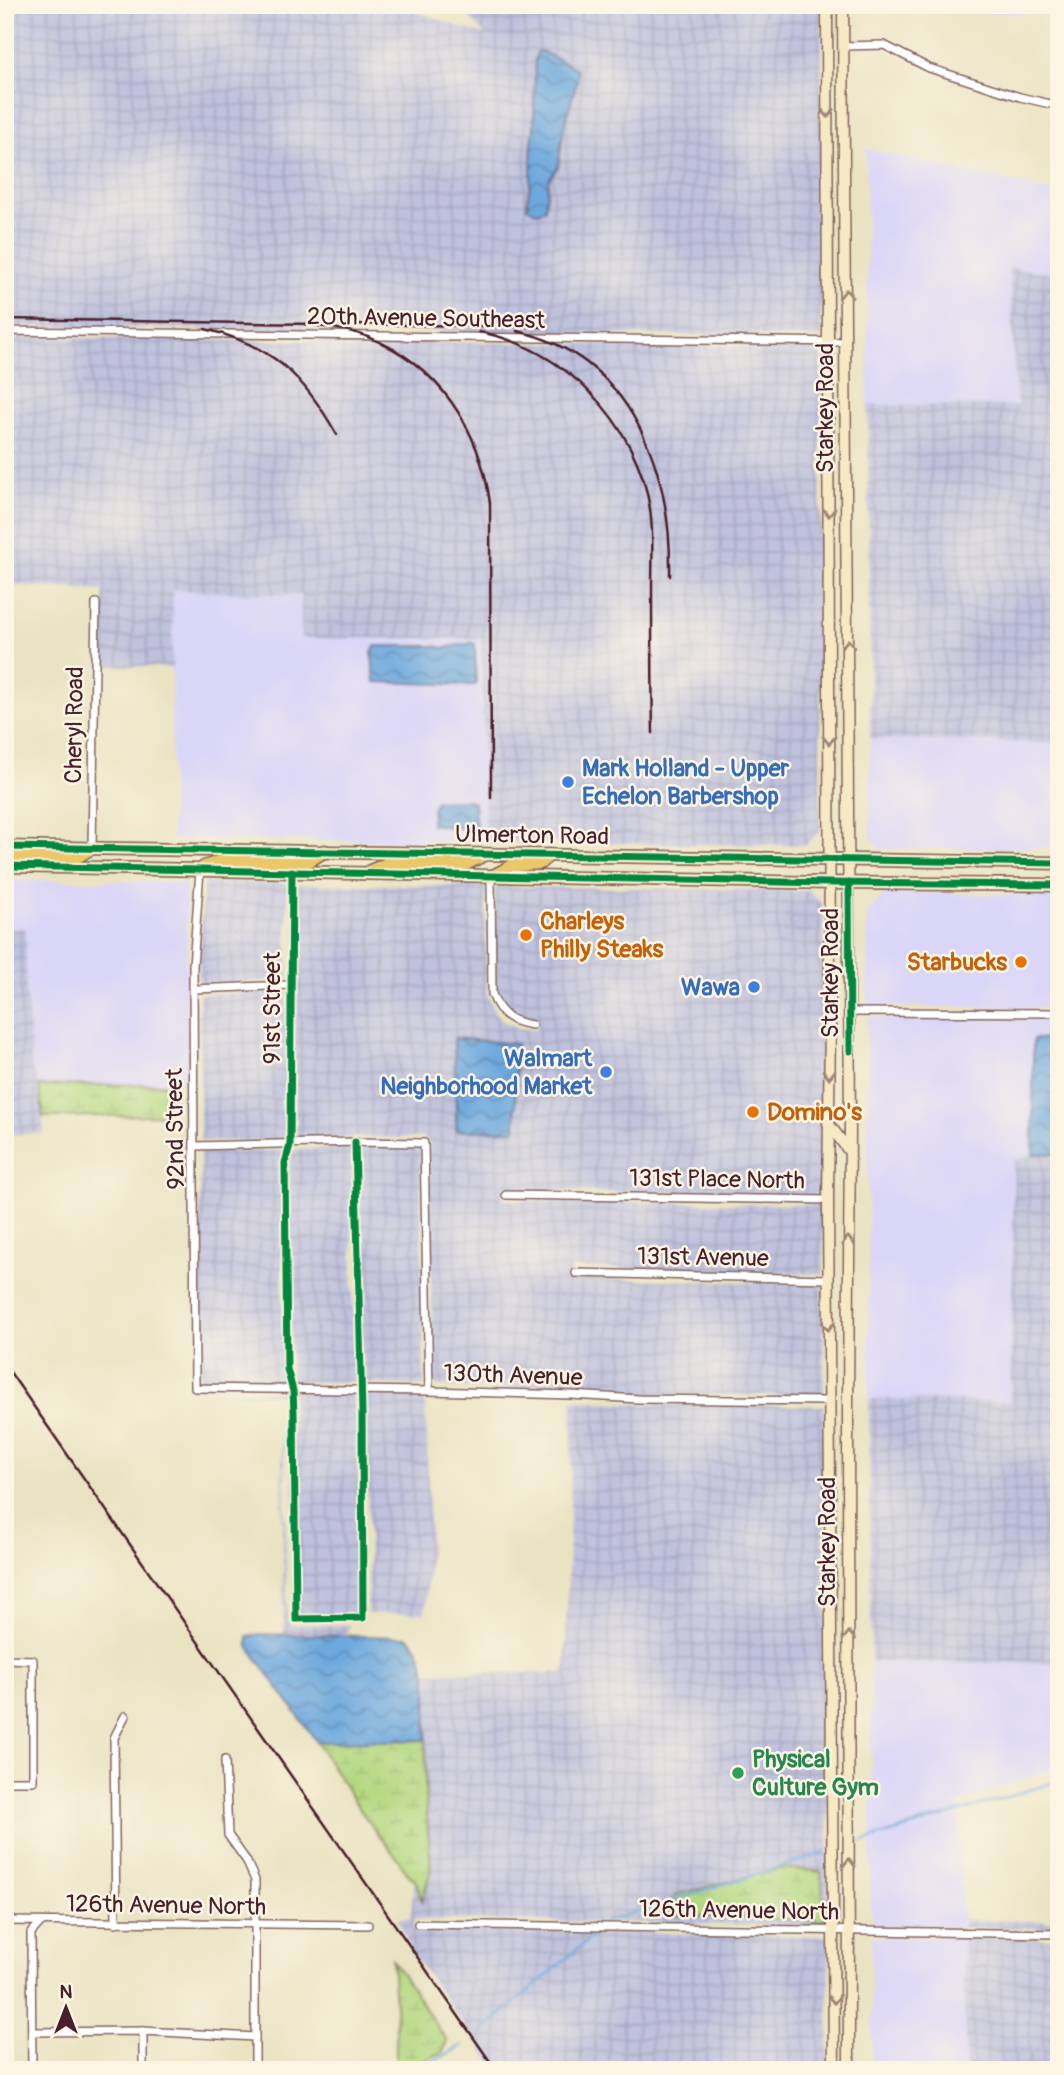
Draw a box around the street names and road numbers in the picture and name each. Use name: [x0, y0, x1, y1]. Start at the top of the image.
street label: 20th Avenue Southeast: [307, 302, 546, 335]
street label: Starkey Road: [811, 343, 840, 473]
street label: Cheryl Road: [59, 666, 90, 784]
street label: Ulmerton Road: [455, 820, 609, 851]
street label: Starkey Road: [816, 908, 845, 1038]
street label: 91st Street: [258, 951, 287, 1064]
street label: 92nd Street: [160, 1068, 191, 1190]
street label: 131st Place North: [629, 1163, 805, 1196]
street label: 131st Avenue: [637, 1242, 769, 1273]
street label: 130th Avenue: [443, 1359, 583, 1392]
street label: Starkey Road: [813, 1477, 842, 1607]
street label: 126th Avenue North: [66, 1889, 266, 1922]
street label: 126th Avenue North: [639, 1894, 839, 1927]

